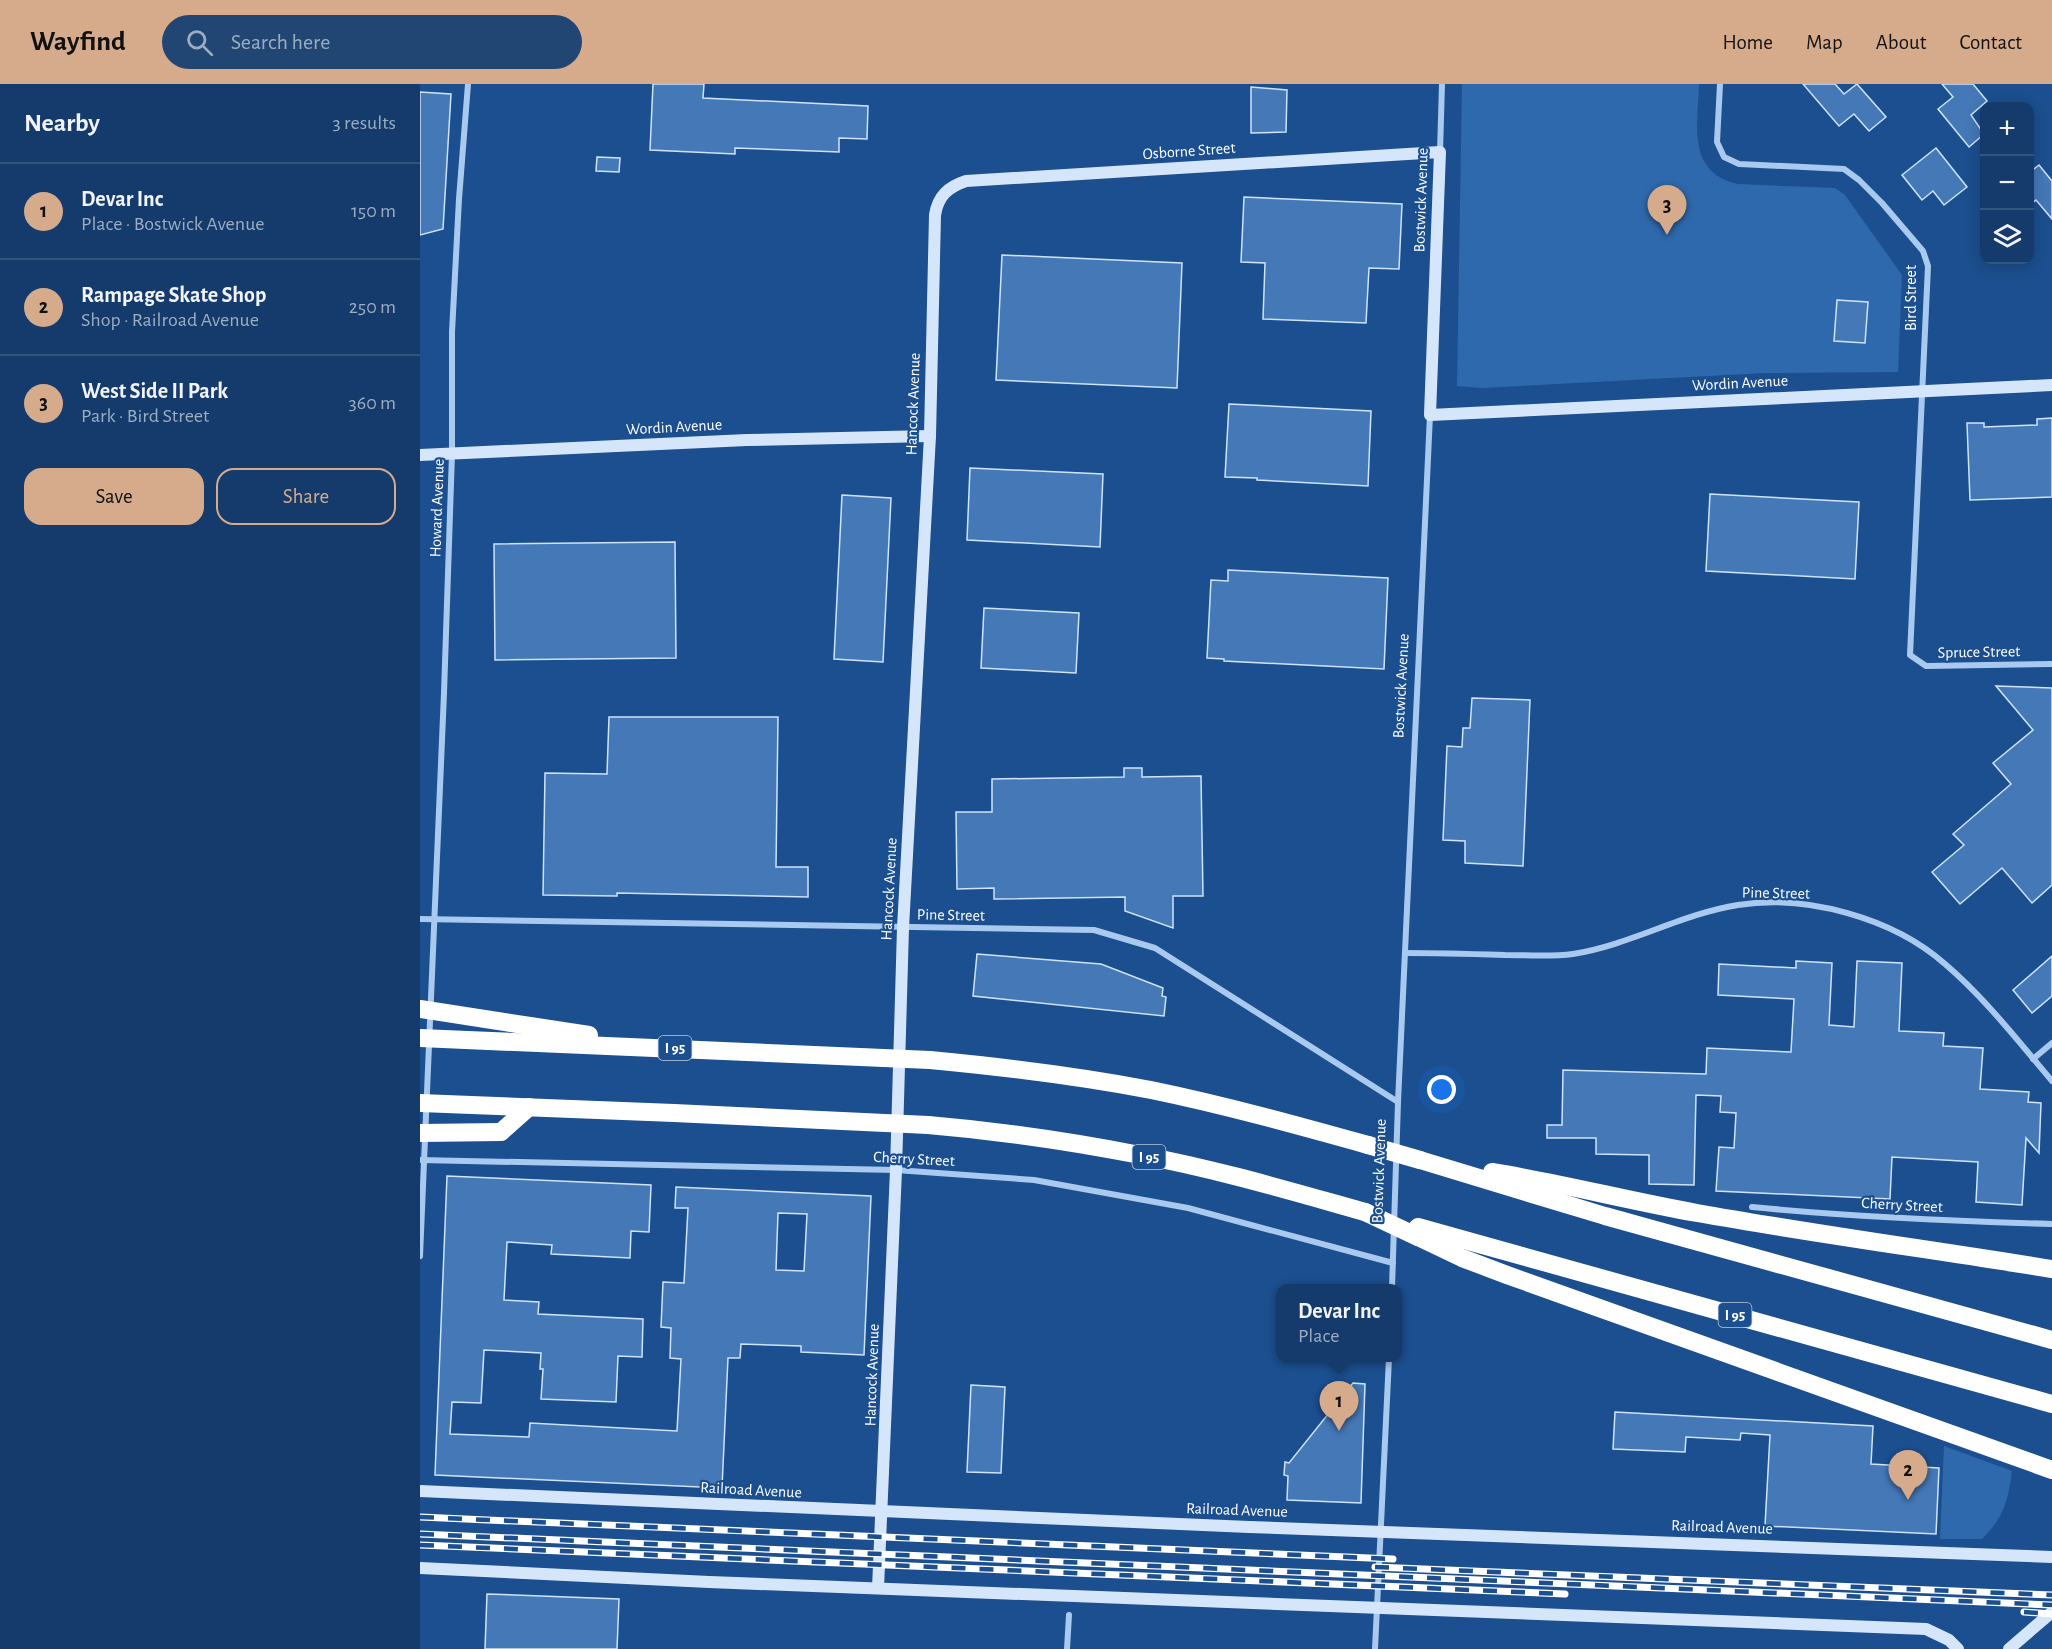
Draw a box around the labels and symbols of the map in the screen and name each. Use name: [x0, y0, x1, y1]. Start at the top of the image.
street label: Osborne Street: [1142, 140, 1236, 162]
street label: Bostwick Avenue: [1411, 147, 1431, 253]
pin: 3: [1648, 186, 1686, 235]
street label: Bird Street: [1903, 265, 1919, 331]
street label: Hancock Avenue: [903, 352, 923, 456]
street label: Wordin Avenue: [1692, 372, 1788, 394]
street label: Wordin Avenue: [626, 416, 722, 438]
street label: Howard Avenue: [427, 458, 447, 558]
street label: Bostwick Avenue: [1390, 633, 1412, 739]
street label: Spruce Street: [1938, 643, 2020, 661]
street label: Hancock Avenue: [878, 837, 900, 941]
street label: Pine Street: [1742, 884, 1810, 902]
street label: Pine Street: [917, 906, 985, 924]
road number: I 95: [658, 1036, 692, 1060]
your location: [1427, 1075, 1456, 1104]
street label: Bostwick Avenue: [1369, 1118, 1389, 1224]
road number: I 95: [1132, 1145, 1166, 1169]
street label: Cherry Street: [873, 1149, 955, 1170]
street label: Cherry Street: [1861, 1195, 1943, 1216]
road number: I 95: [1718, 1303, 1752, 1327]
street label: Hancock Avenue: [862, 1323, 882, 1427]
pin: 1: [1320, 1382, 1358, 1431]
pin: 2: [1888, 1450, 1928, 1500]
street label: Railroad Avenue: [700, 1479, 802, 1501]
street label: Railroad Avenue: [1186, 1500, 1288, 1520]
street label: Railroad Avenue: [1671, 1517, 1773, 1537]

